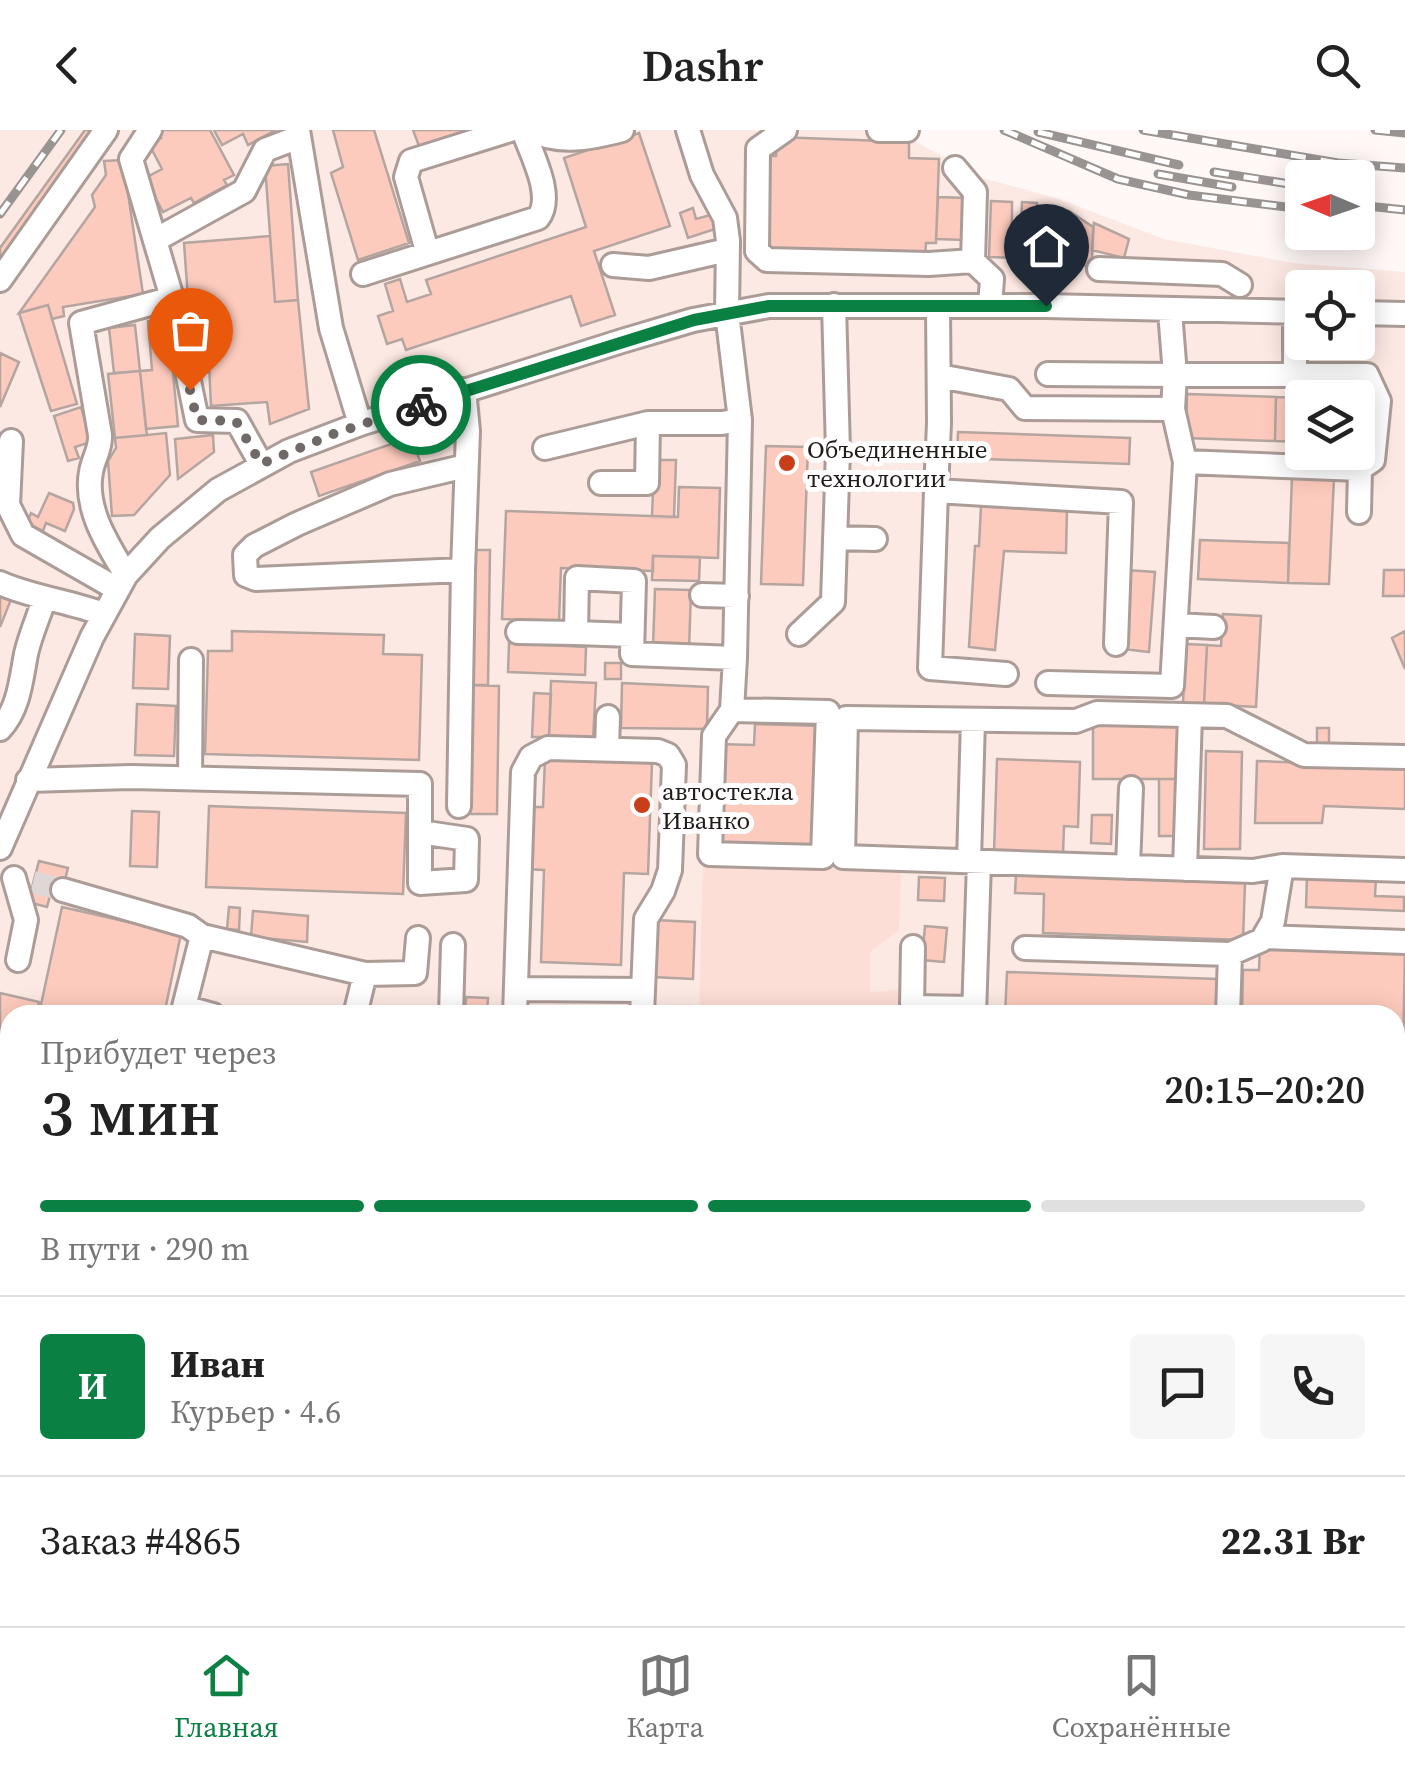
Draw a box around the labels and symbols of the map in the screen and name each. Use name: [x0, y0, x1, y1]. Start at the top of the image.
north arrow: [1285, 160, 1375, 250]
pin: [1004, 204, 1089, 307]
pin: [148, 288, 233, 391]
courier: [371, 355, 471, 455]
place label: Объединенные технологии: [807, 432, 987, 495]
marker: Объединенные технологии: [776, 452, 798, 474]
place label: автостекла Иванко: [662, 774, 794, 837]
marker: автостекла Иванко: [631, 794, 653, 816]

